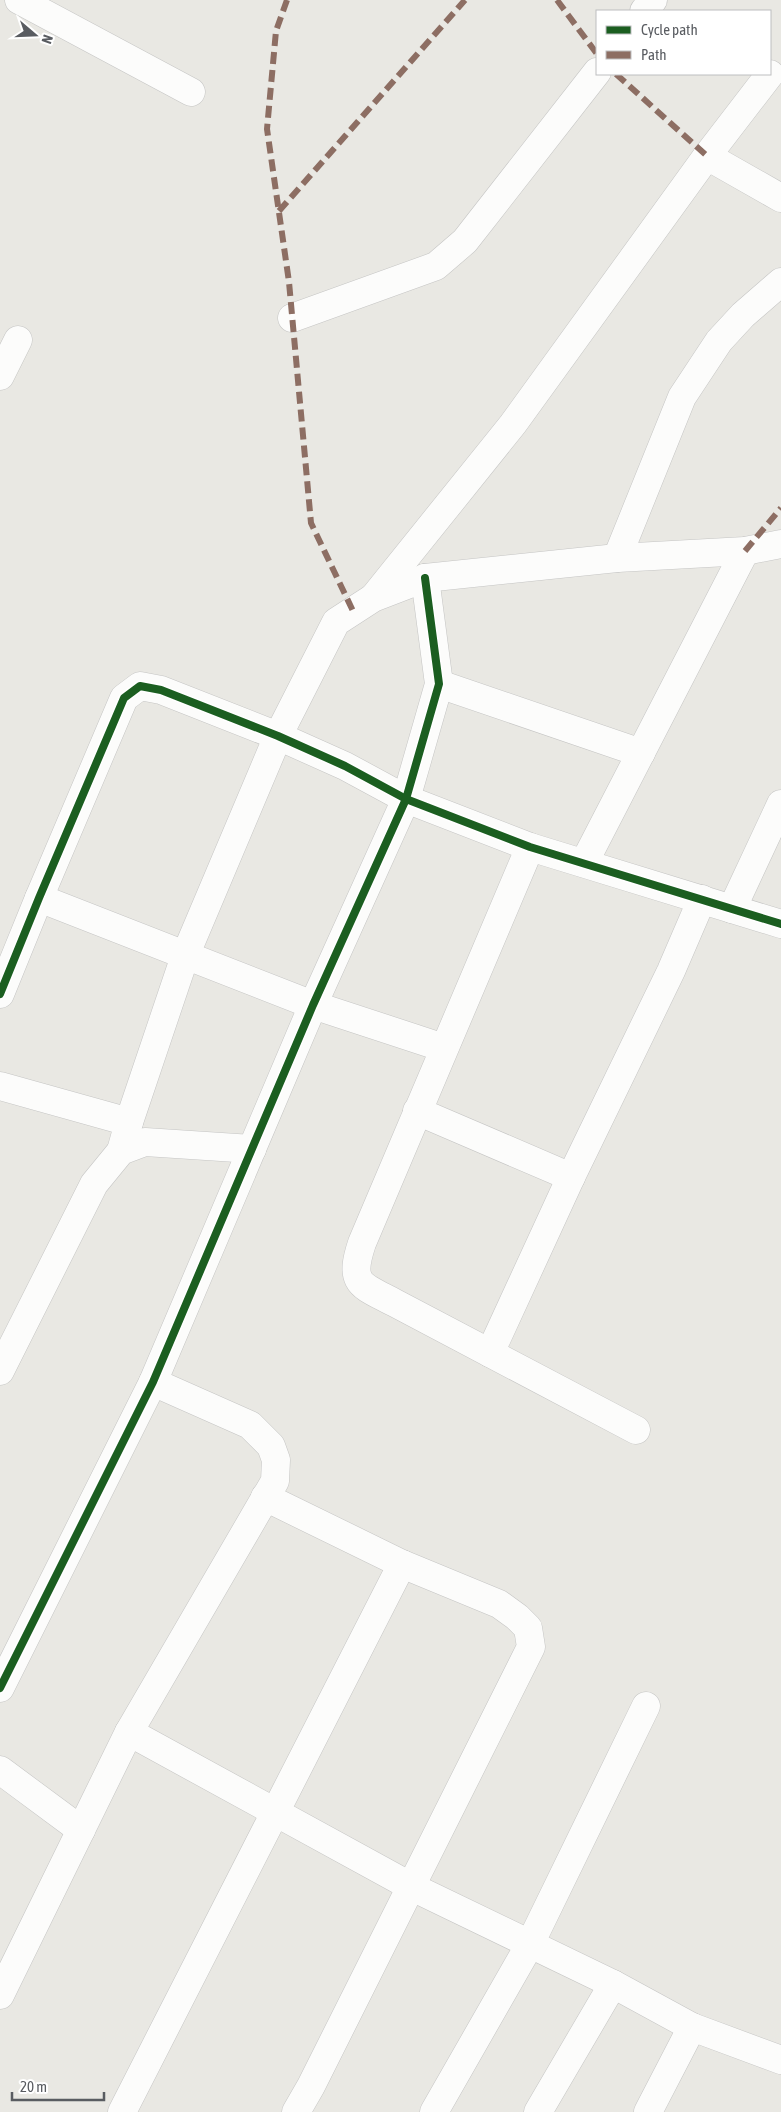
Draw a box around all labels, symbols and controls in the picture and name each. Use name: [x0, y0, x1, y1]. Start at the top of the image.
north arrow: [10, 10, 60, 60]
legend: [596, 10, 771, 75]
text: Cycle path: [641, 21, 698, 38]
text: N: [38, 33, 56, 46]
text: Path: [641, 46, 667, 63]
scale bar: [12, 2070, 105, 2102]
text: 20 m: [20, 2078, 47, 2095]

